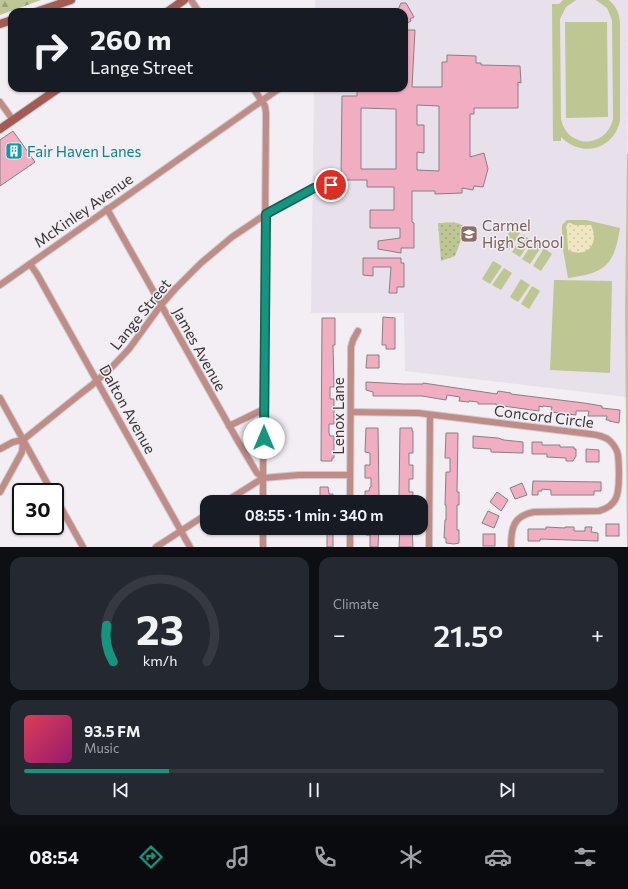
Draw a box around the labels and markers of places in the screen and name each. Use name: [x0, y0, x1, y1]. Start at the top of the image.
building icon: Fair Haven Lanes: [4, 141, 24, 161]
place label: Fair Haven Lanes: [27, 142, 142, 160]
pin: [314, 168, 348, 202]
place label: Carmel High School: [482, 216, 563, 251]
school or university icon: Carmel High School: [459, 224, 479, 244]

